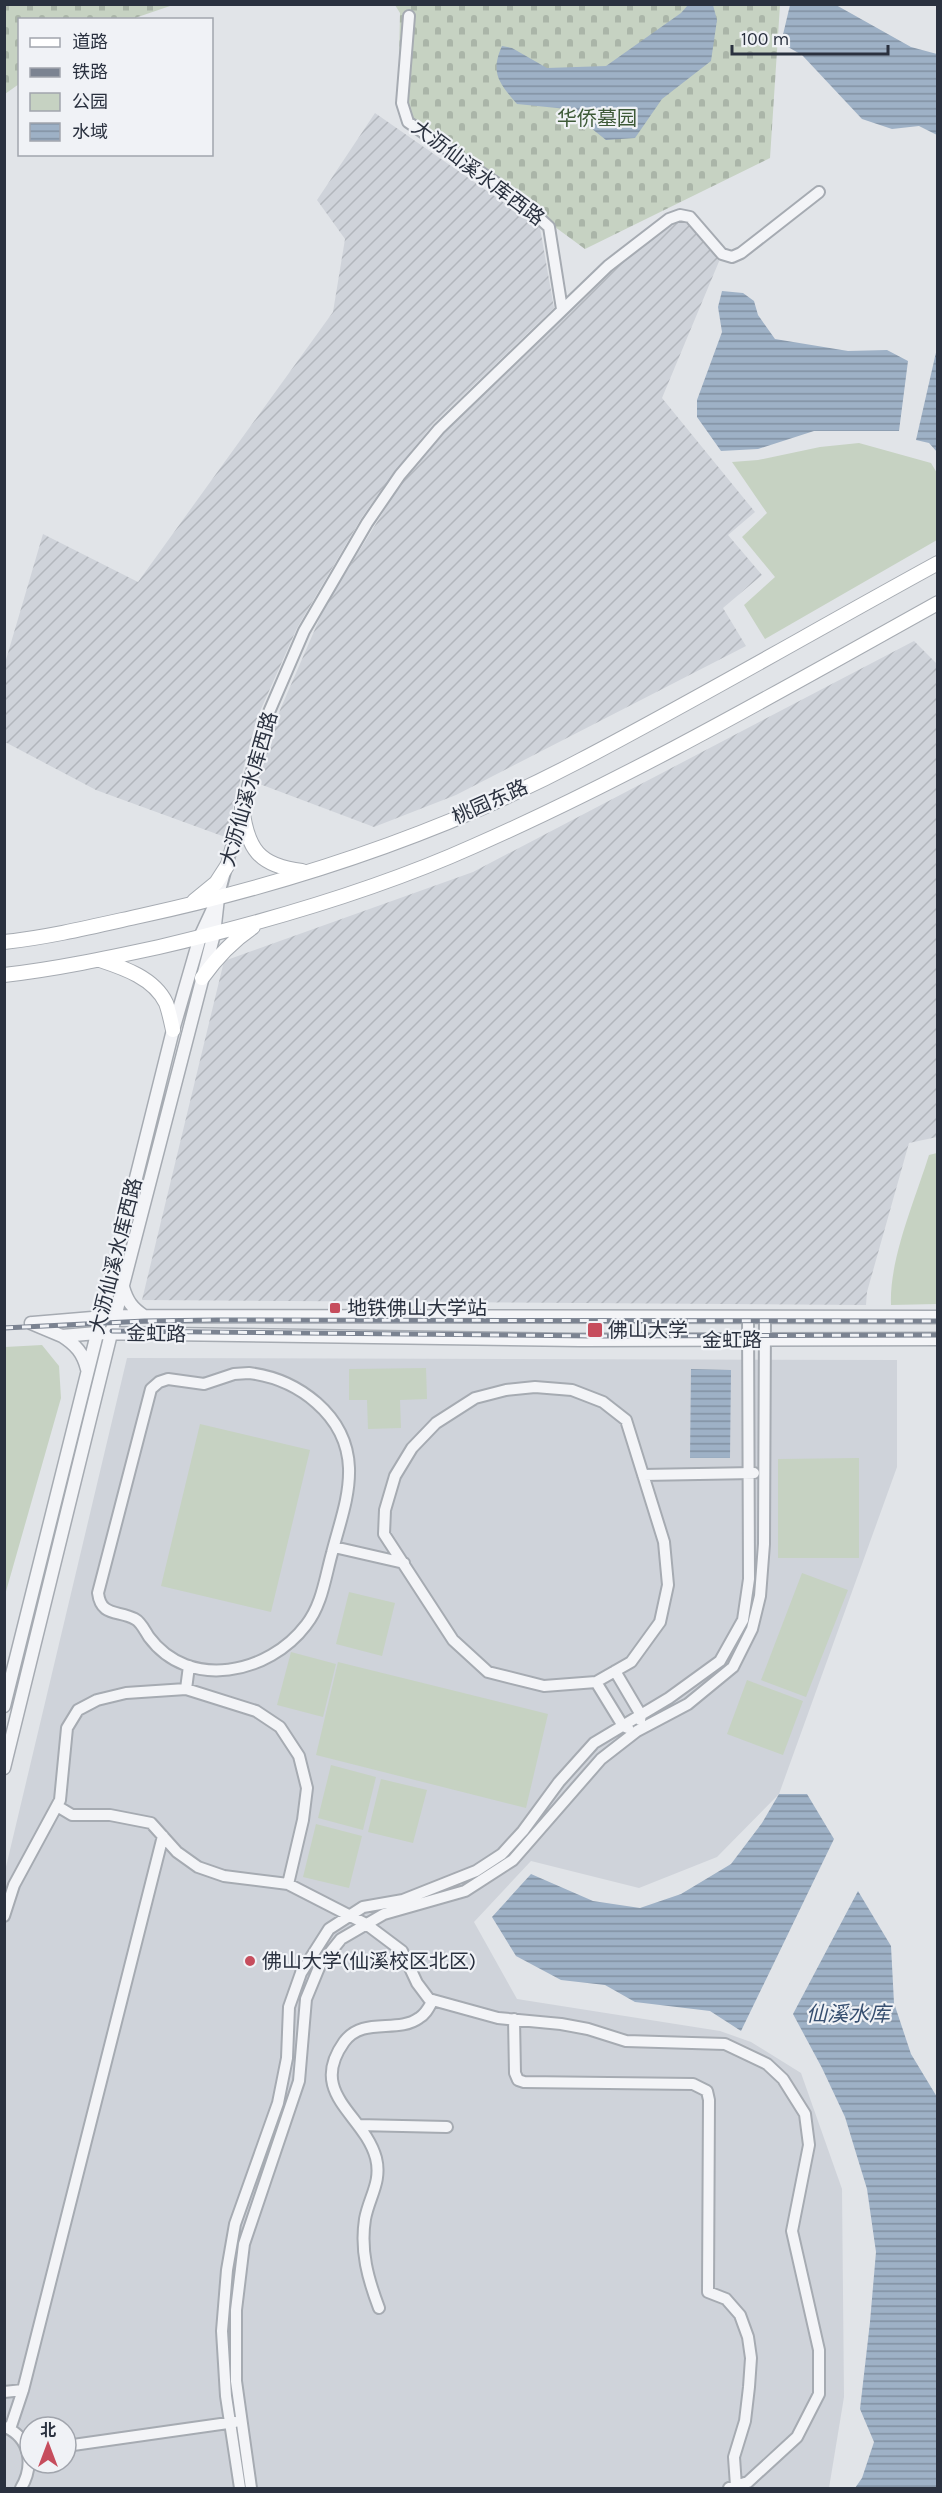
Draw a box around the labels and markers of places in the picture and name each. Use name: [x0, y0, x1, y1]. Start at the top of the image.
place label: 地铁佛山大学站: [347, 1297, 487, 1320]
marker: 地铁佛山大学站: [328, 1301, 342, 1315]
place label: 佛山大学: [608, 1319, 688, 1342]
marker: 佛山大学: [586, 1321, 604, 1339]
place label: 佛山大学(仙溪校区北区): [262, 1950, 476, 1973]
marker: 佛山大学(仙溪校区北区): [243, 1954, 257, 1968]

